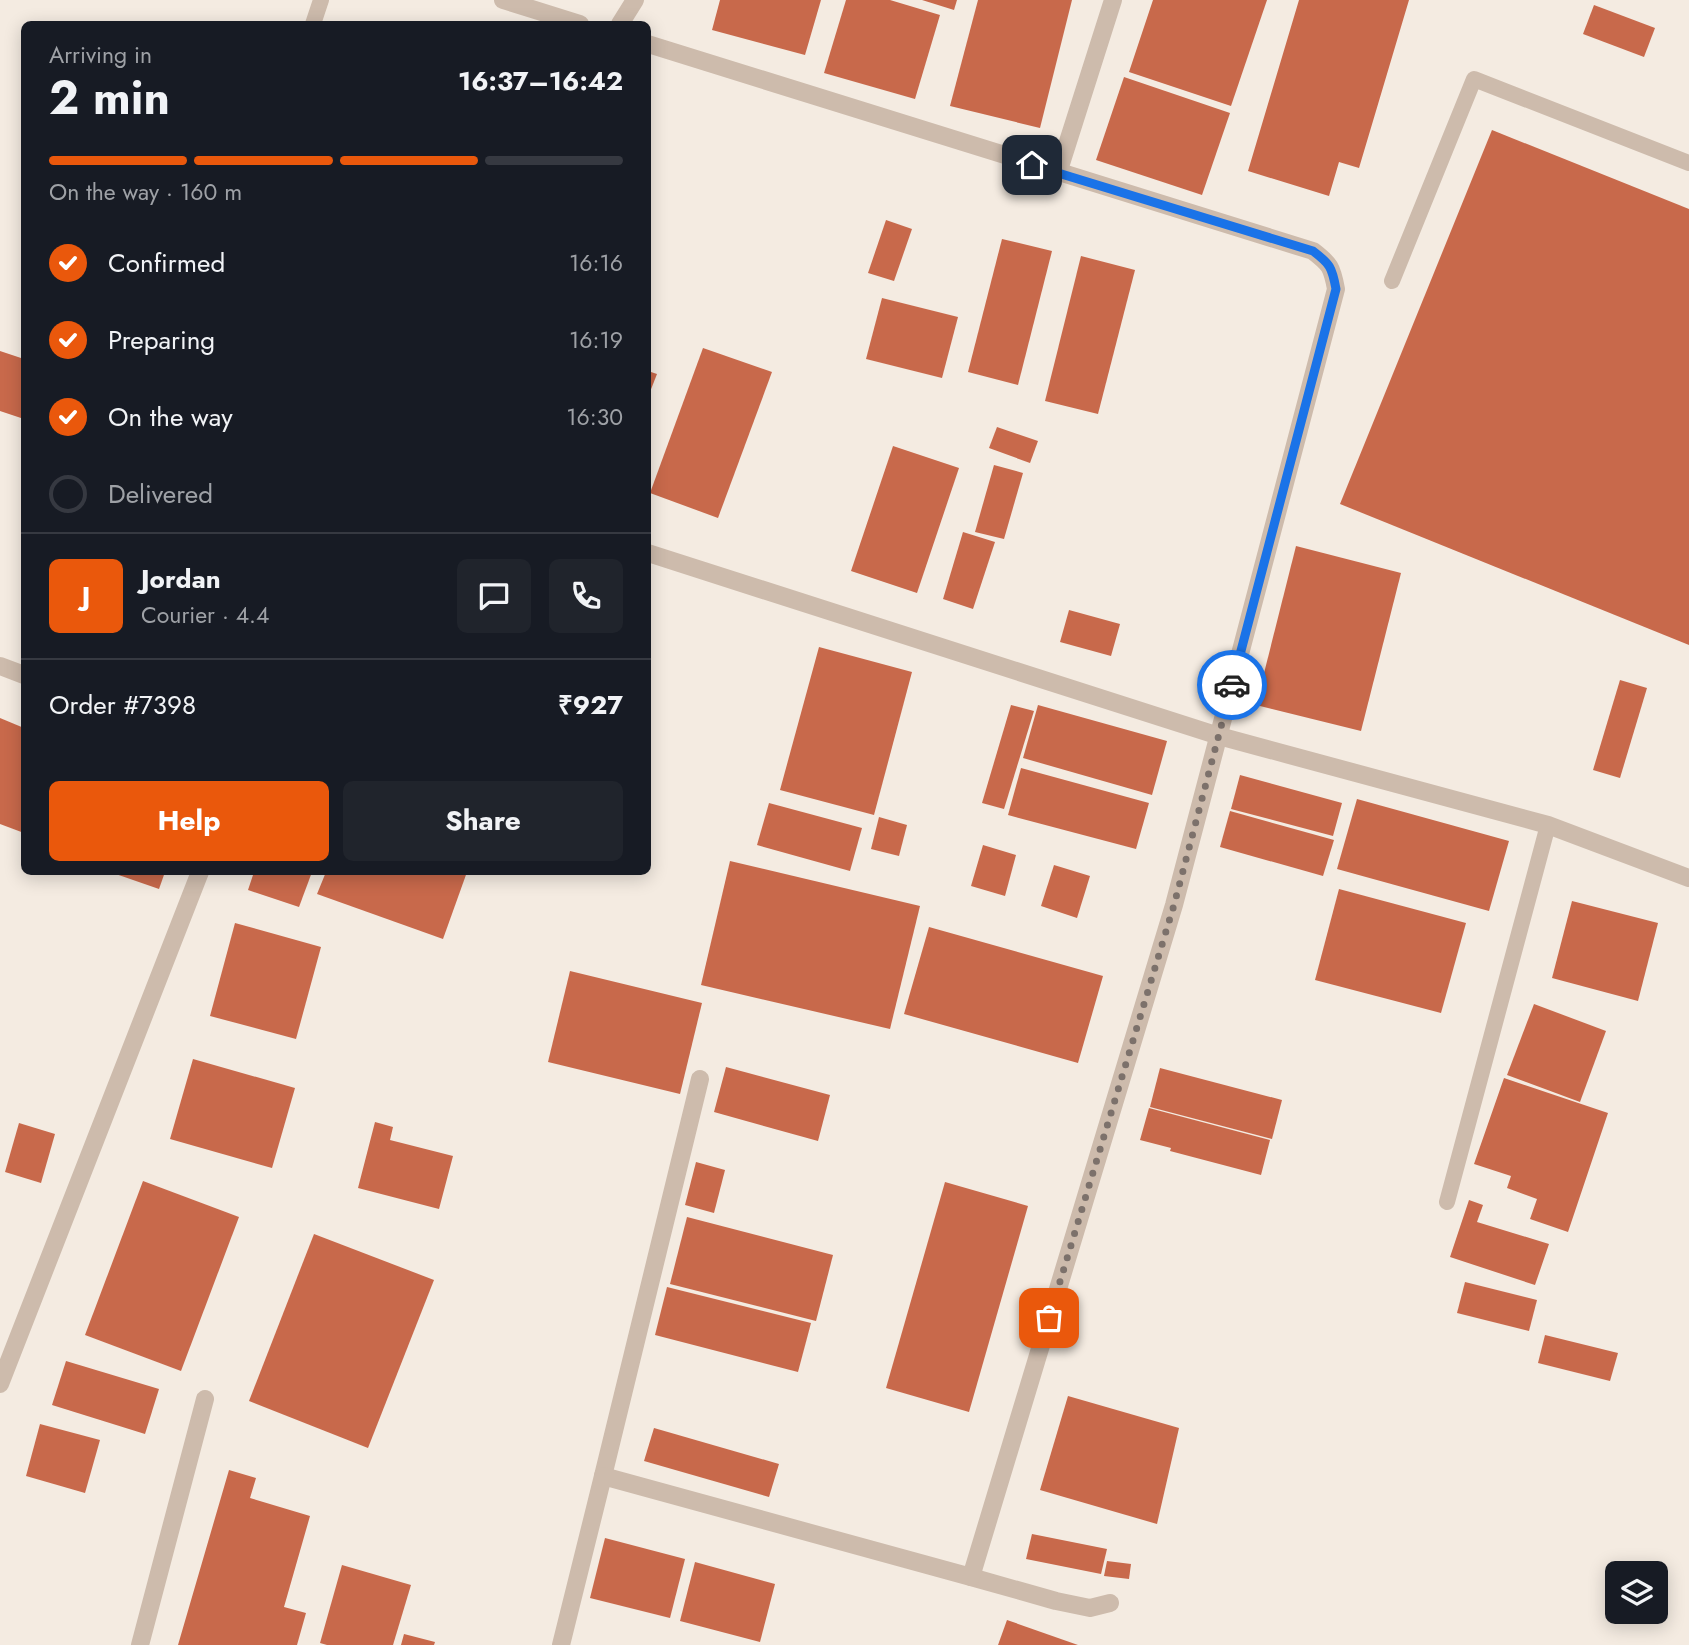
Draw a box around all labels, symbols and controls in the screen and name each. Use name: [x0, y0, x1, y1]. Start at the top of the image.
text: Arriving in: [49, 38, 152, 72]
text: 16:37–16:42: [458, 62, 623, 100]
text: 2 min: [49, 65, 170, 131]
pin: [1002, 135, 1062, 195]
icon: home: [1013, 146, 1051, 184]
text: On the way · 160 m: [49, 175, 242, 209]
icon: check: [49, 244, 87, 282]
text: Confirmed: [108, 244, 225, 282]
text: 16:16: [569, 246, 623, 280]
icon: check: [49, 321, 87, 359]
text: Preparing: [108, 321, 215, 359]
text: 16:19: [569, 323, 623, 357]
icon: check: [49, 398, 87, 436]
text: On the way: [108, 398, 233, 436]
text: 16:30: [566, 400, 623, 434]
text: Delivered: [108, 475, 213, 513]
button: chat: [457, 559, 531, 633]
button: phone: [549, 559, 623, 633]
text: Jordan: [141, 560, 221, 598]
text: J: [82, 577, 90, 615]
text: Courier · 4.4: [141, 598, 269, 632]
courier: [1197, 650, 1267, 720]
icon: car: [1213, 666, 1251, 704]
text: Order #7398: [49, 686, 196, 724]
text: ₹927: [558, 686, 623, 724]
button: Help: [49, 781, 329, 861]
button: Share: [343, 781, 623, 861]
pin: [1019, 1288, 1079, 1348]
icon: bag: [1030, 1299, 1068, 1337]
map controls: [1605, 1561, 1668, 1624]
button: layers: [1605, 1561, 1668, 1624]

